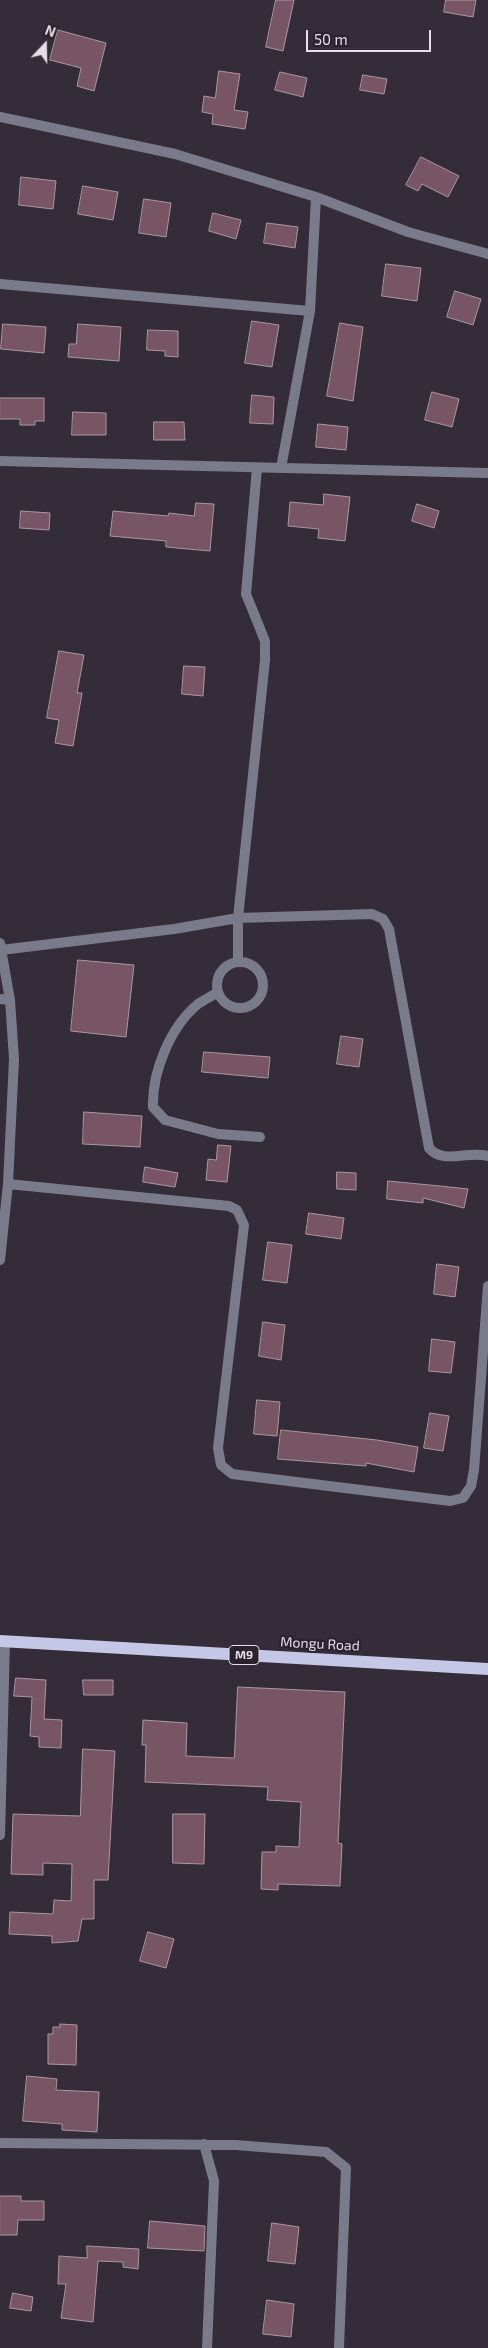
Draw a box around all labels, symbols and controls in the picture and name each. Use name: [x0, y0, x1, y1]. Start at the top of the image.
north arrow: [20, 20, 70, 70]
scale bar: [308, 20, 433, 52]
text: N: [43, 21, 58, 40]
text: 50 m: [314, 30, 348, 48]
street label: Mongu Road: [280, 1634, 360, 1654]
road number: M9: [229, 1646, 259, 1664]

